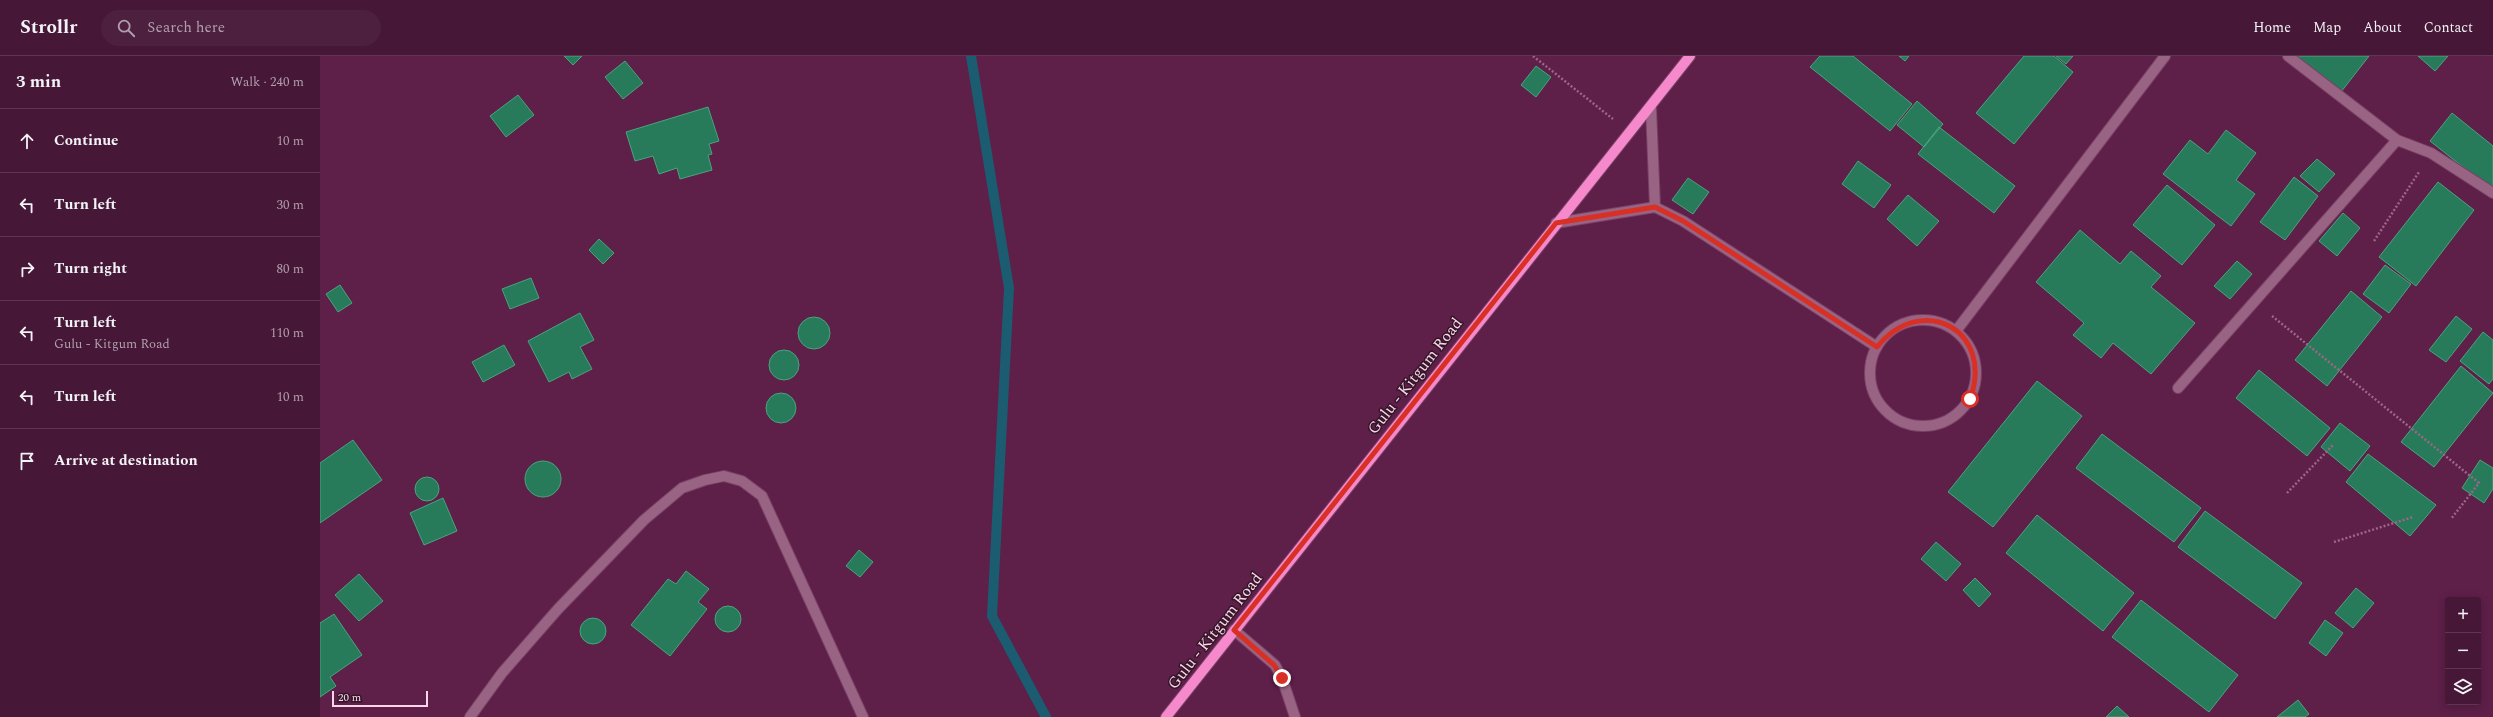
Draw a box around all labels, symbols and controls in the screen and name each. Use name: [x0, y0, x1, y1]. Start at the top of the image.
search box: [101, 10, 381, 46]
text: Strollr: [20, 13, 77, 42]
text: Search here: [147, 16, 225, 39]
icon: search: [115, 17, 137, 39]
text: Home: [2253, 17, 2291, 38]
text: Map: [2313, 17, 2341, 38]
text: About: [2363, 17, 2402, 38]
text: Contact: [2424, 17, 2473, 38]
text: 3 min: [16, 69, 61, 95]
text: Walk · 240 m: [230, 72, 304, 92]
text: Continue: [54, 129, 119, 152]
icon: ahead: [16, 130, 38, 152]
text: 10 m: [277, 131, 304, 151]
text: Turn left: [54, 193, 116, 216]
icon: left: [16, 194, 38, 216]
text: 30 m: [277, 195, 304, 215]
text: Turn right: [54, 257, 127, 280]
icon: right: [16, 258, 38, 280]
text: 80 m: [277, 259, 304, 279]
text: Turn left: [54, 311, 116, 334]
street label: Gulu - Kitgum Road: [1362, 312, 1468, 440]
icon: left: [16, 322, 38, 344]
text: 110 m: [270, 323, 304, 343]
text: Gulu - Kitgum Road: [54, 334, 170, 354]
text: Turn left: [54, 385, 116, 408]
icon: left: [16, 386, 38, 408]
text: 10 m: [277, 387, 304, 407]
route start: [1961, 390, 1979, 408]
text: Arrive at destination: [54, 449, 198, 472]
icon: arrive: [16, 450, 38, 472]
street label: Gulu - Kitgum Road: [1162, 567, 1268, 695]
map controls: [2445, 597, 2481, 705]
button: +: [2445, 597, 2481, 633]
button: −: [2445, 633, 2481, 669]
route end: [1273, 669, 1291, 687]
button: layers: [2445, 669, 2481, 705]
scale bar: [332, 689, 428, 708]
text: 20 m: [338, 689, 361, 706]

